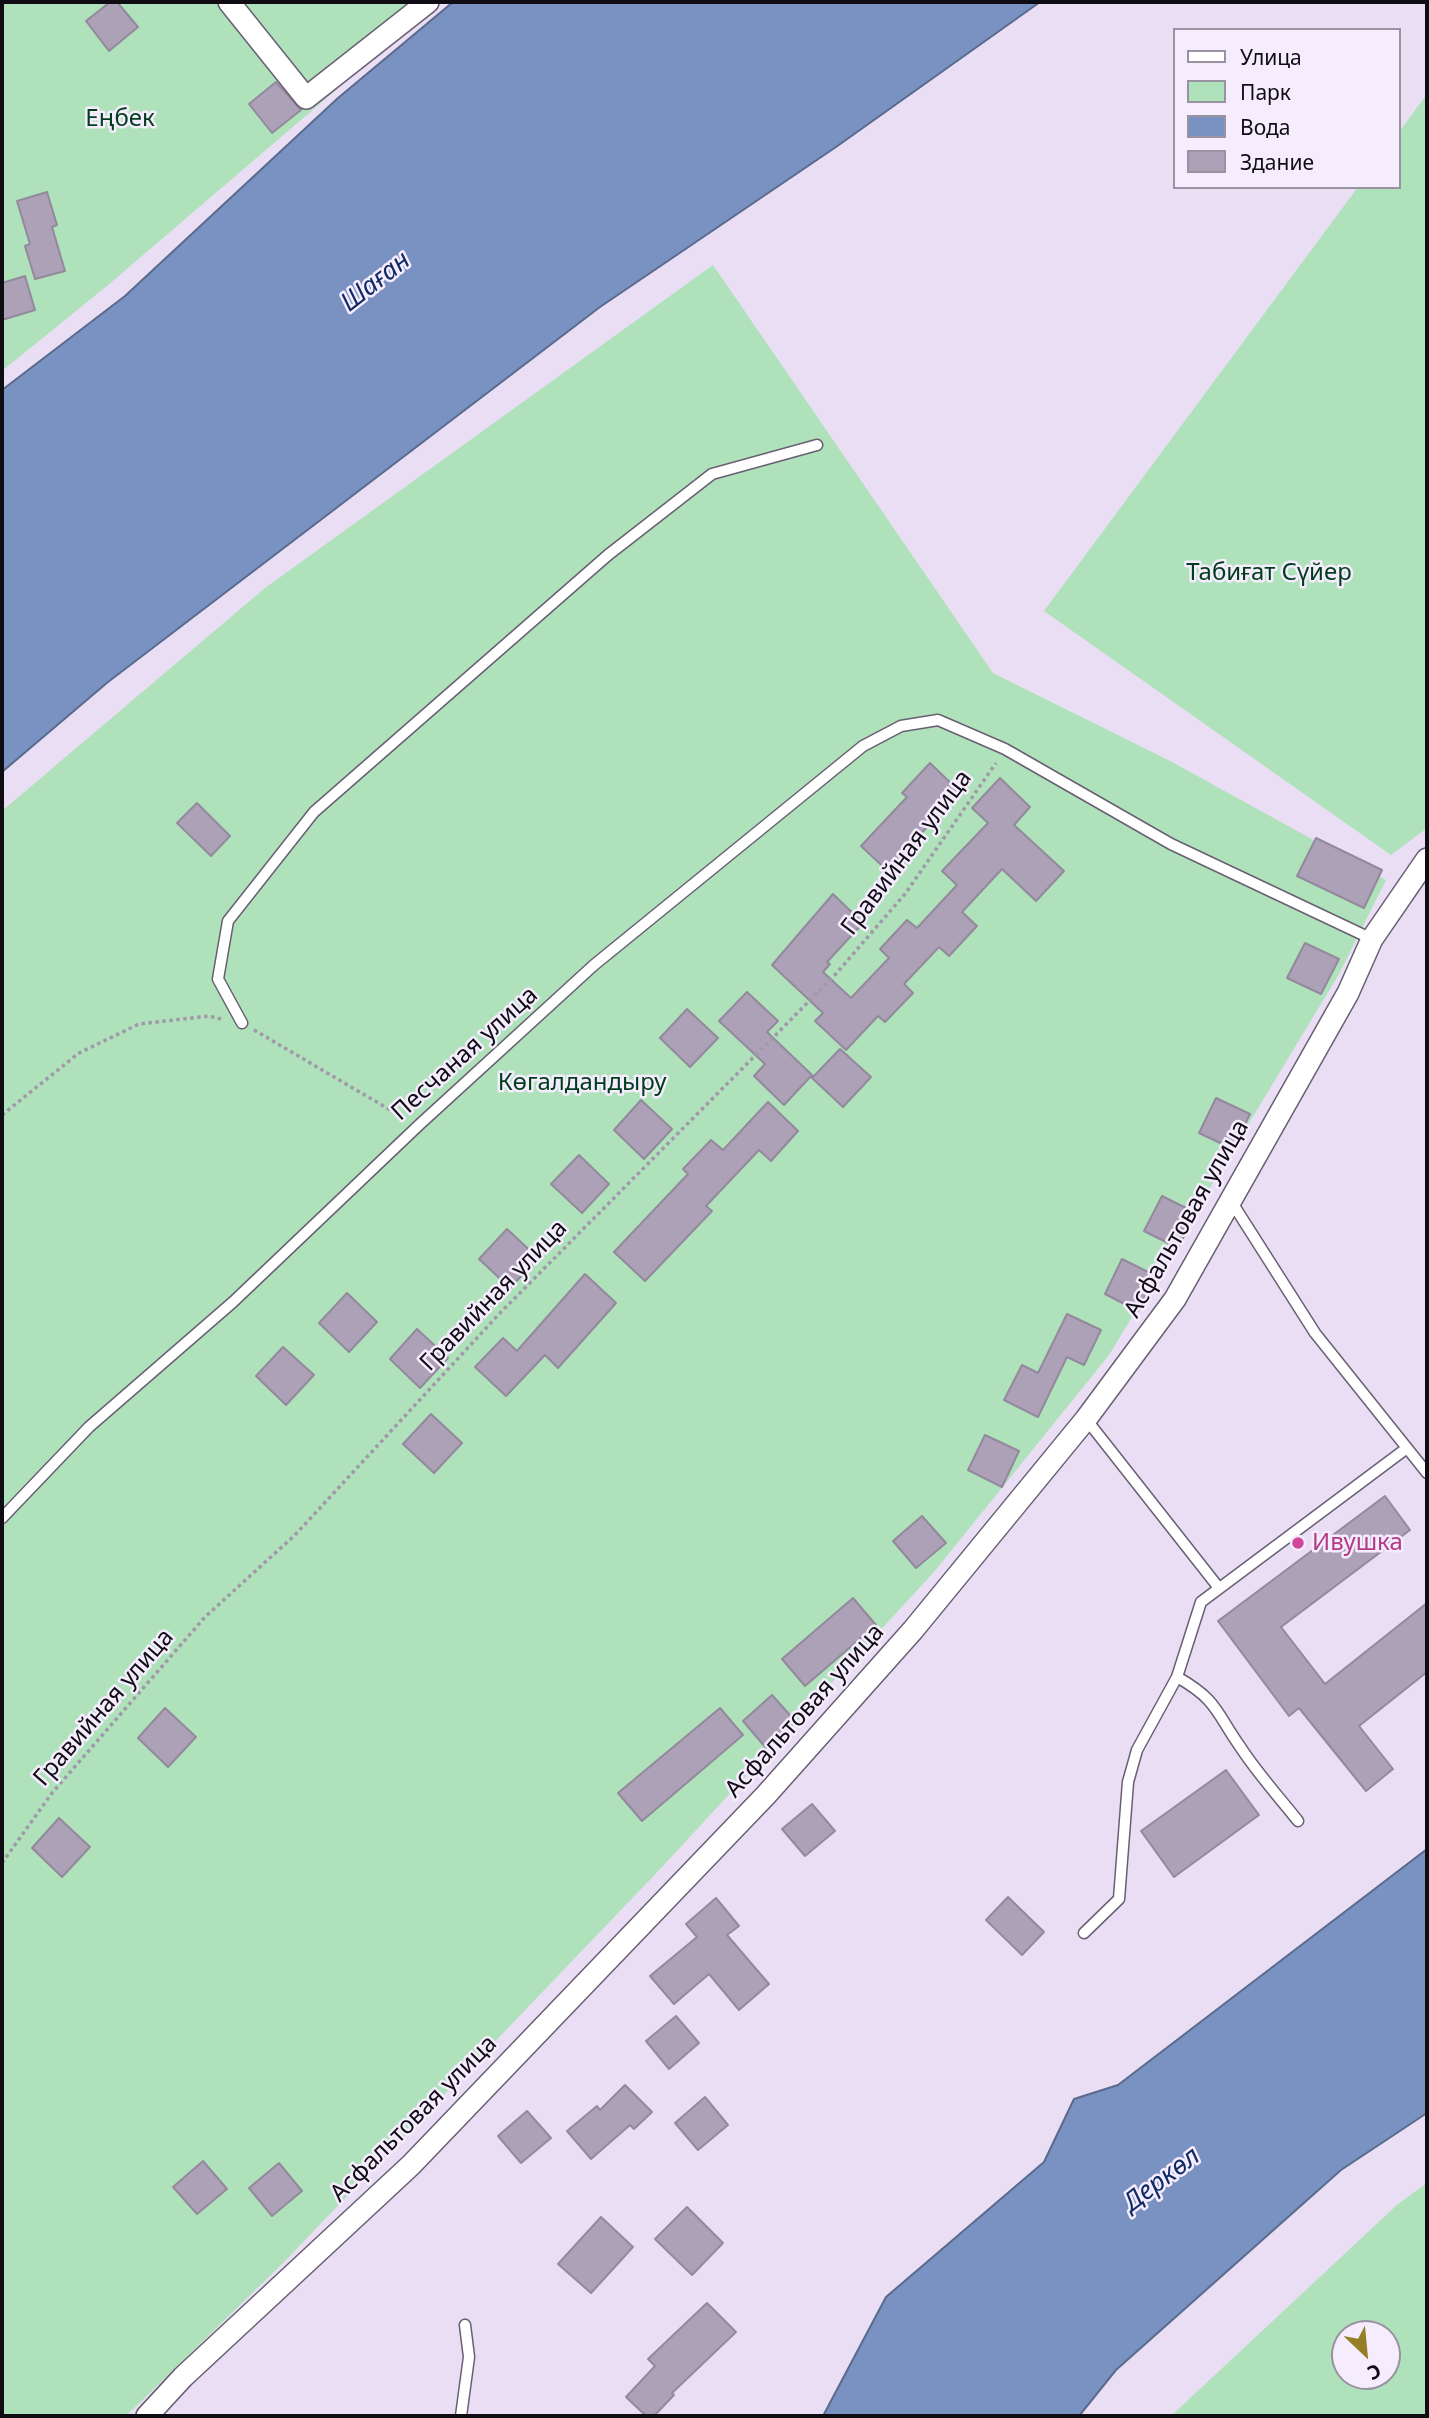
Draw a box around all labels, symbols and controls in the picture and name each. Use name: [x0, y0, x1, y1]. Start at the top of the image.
legend: [1174, 28, 1401, 189]
text: Улица: [1240, 43, 1302, 71]
text: Парк: [1240, 78, 1291, 106]
park label: Еңбек: [85, 105, 155, 133]
text: Вода: [1240, 113, 1290, 141]
text: Здание: [1240, 148, 1314, 176]
water label: Шаған: [335, 245, 417, 319]
park label: Табиғат Сүйер: [1186, 559, 1352, 587]
street label: Гравийная улица: [836, 765, 978, 941]
street label: Песчаная улица: [386, 981, 544, 1127]
park label: Көгалдандыру: [498, 1069, 666, 1097]
street label: Асфальтовая улица: [1119, 1115, 1255, 1323]
street label: Гравийная улица: [415, 1214, 573, 1378]
place label: Ивушка: [1312, 1529, 1403, 1557]
marker: Ивушка: [1290, 1535, 1306, 1551]
street label: Асфальтовая улица: [719, 1618, 891, 1804]
street label: Гравийная улица: [28, 1623, 180, 1793]
street label: Асфальтовая улица: [325, 2030, 503, 2208]
water label: Деркөл: [1117, 2141, 1207, 2219]
north arrow: [1331, 2320, 1401, 2390]
text: С: [1363, 2358, 1386, 2386]

